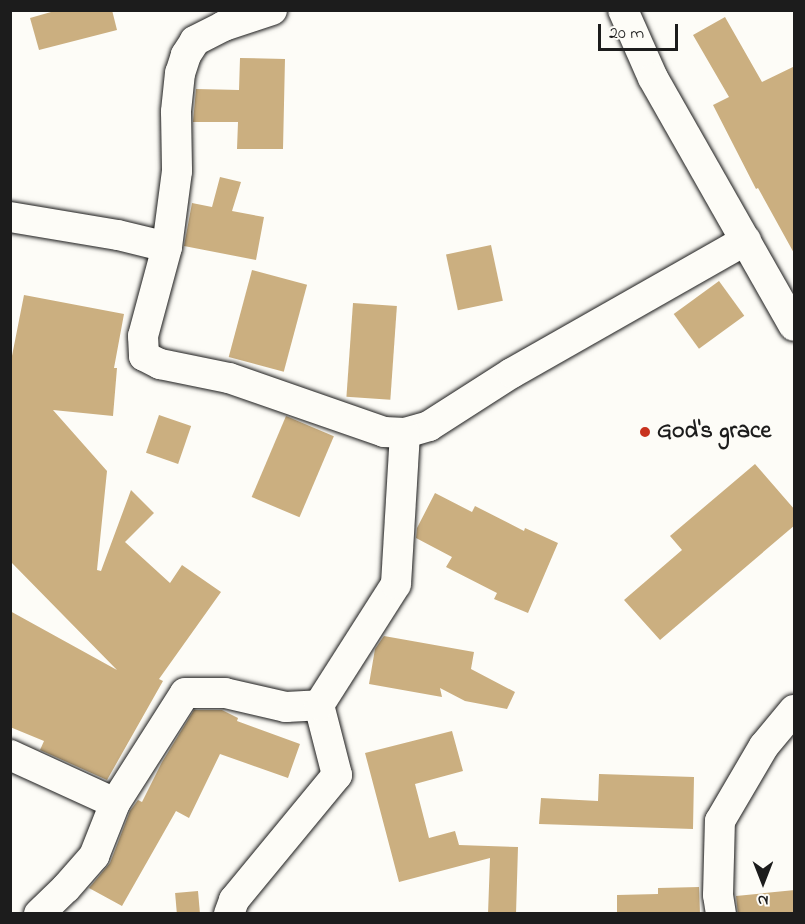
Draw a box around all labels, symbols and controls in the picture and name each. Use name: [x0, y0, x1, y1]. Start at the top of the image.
scale bar: [601, 12, 680, 50]
text: 20 m: [609, 21, 644, 47]
place label: God's grace: [657, 418, 771, 446]
marker: God's grace: [638, 425, 652, 439]
north arrow: [733, 852, 793, 912]
text: N: [758, 888, 768, 912]

